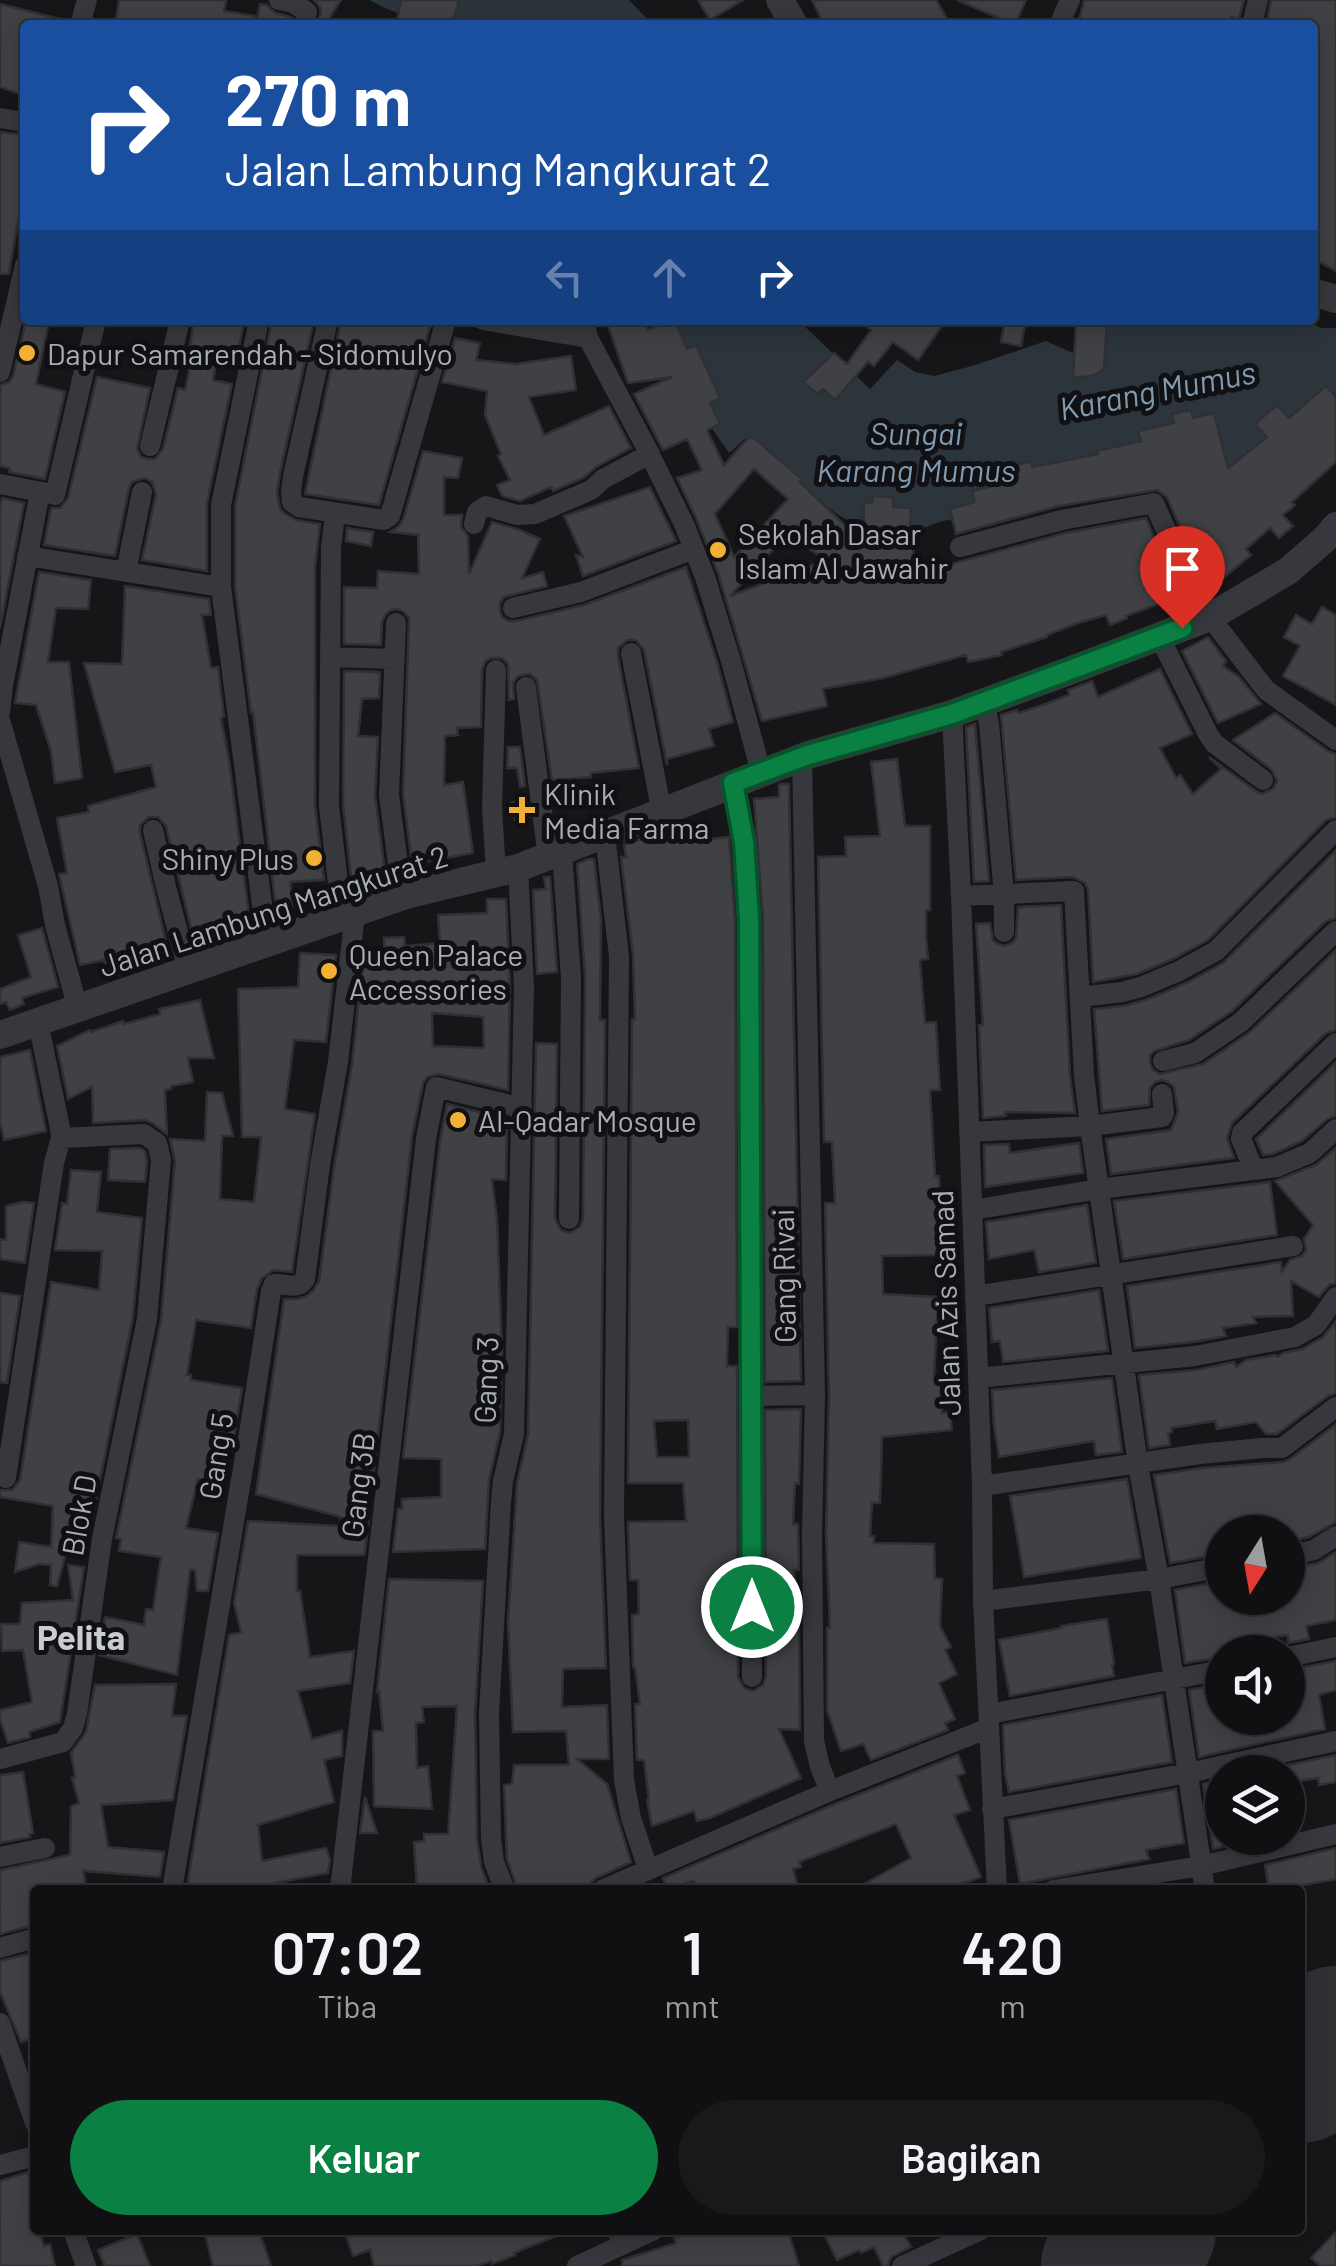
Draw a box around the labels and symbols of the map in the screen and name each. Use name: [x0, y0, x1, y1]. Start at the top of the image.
place label: Dapur Samarendah - Sidomulyo: [47, 335, 453, 371]
marker: Dapur Samarendah - Sidomulyo: [16, 342, 38, 364]
water label: Karang Mumus: [1056, 351, 1258, 427]
water label: Sungai Karang Mumus: [817, 413, 1016, 488]
place label: Sekolah Dasar Islam Al Jawahir: [738, 515, 948, 585]
pin: [1140, 526, 1225, 629]
marker: Sekolah Dasar Islam Al Jawahir: [707, 539, 729, 561]
place label: Klinik Media Farma: [544, 775, 709, 845]
marker: Klinik Media Farma: [509, 797, 535, 823]
street label: Jalan Lambung Mangkurat 2: [94, 837, 452, 983]
place label: Shiny Plus: [162, 840, 294, 876]
marker: Shiny Plus: [303, 847, 325, 869]
place label: Queen Palace Accessories: [349, 936, 523, 1006]
marker: Queen Palace Accessories: [318, 960, 340, 982]
place label: Al-Qadar Mosque: [478, 1102, 697, 1138]
marker: Al-Qadar Mosque: [447, 1109, 469, 1131]
street label: Jalan Azis Samad: [923, 1189, 967, 1417]
street label: Gang Rivai: [764, 1208, 802, 1344]
street label: Gang 3: [465, 1336, 505, 1424]
street label: Gang 5: [190, 1410, 240, 1502]
street label: Gang 3B: [333, 1430, 381, 1540]
street label: Blok D: [53, 1472, 103, 1558]
north arrow: [1205, 1515, 1305, 1615]
position arrow: [700, 1555, 804, 1659]
district label: Pelita: [37, 1615, 125, 1657]

